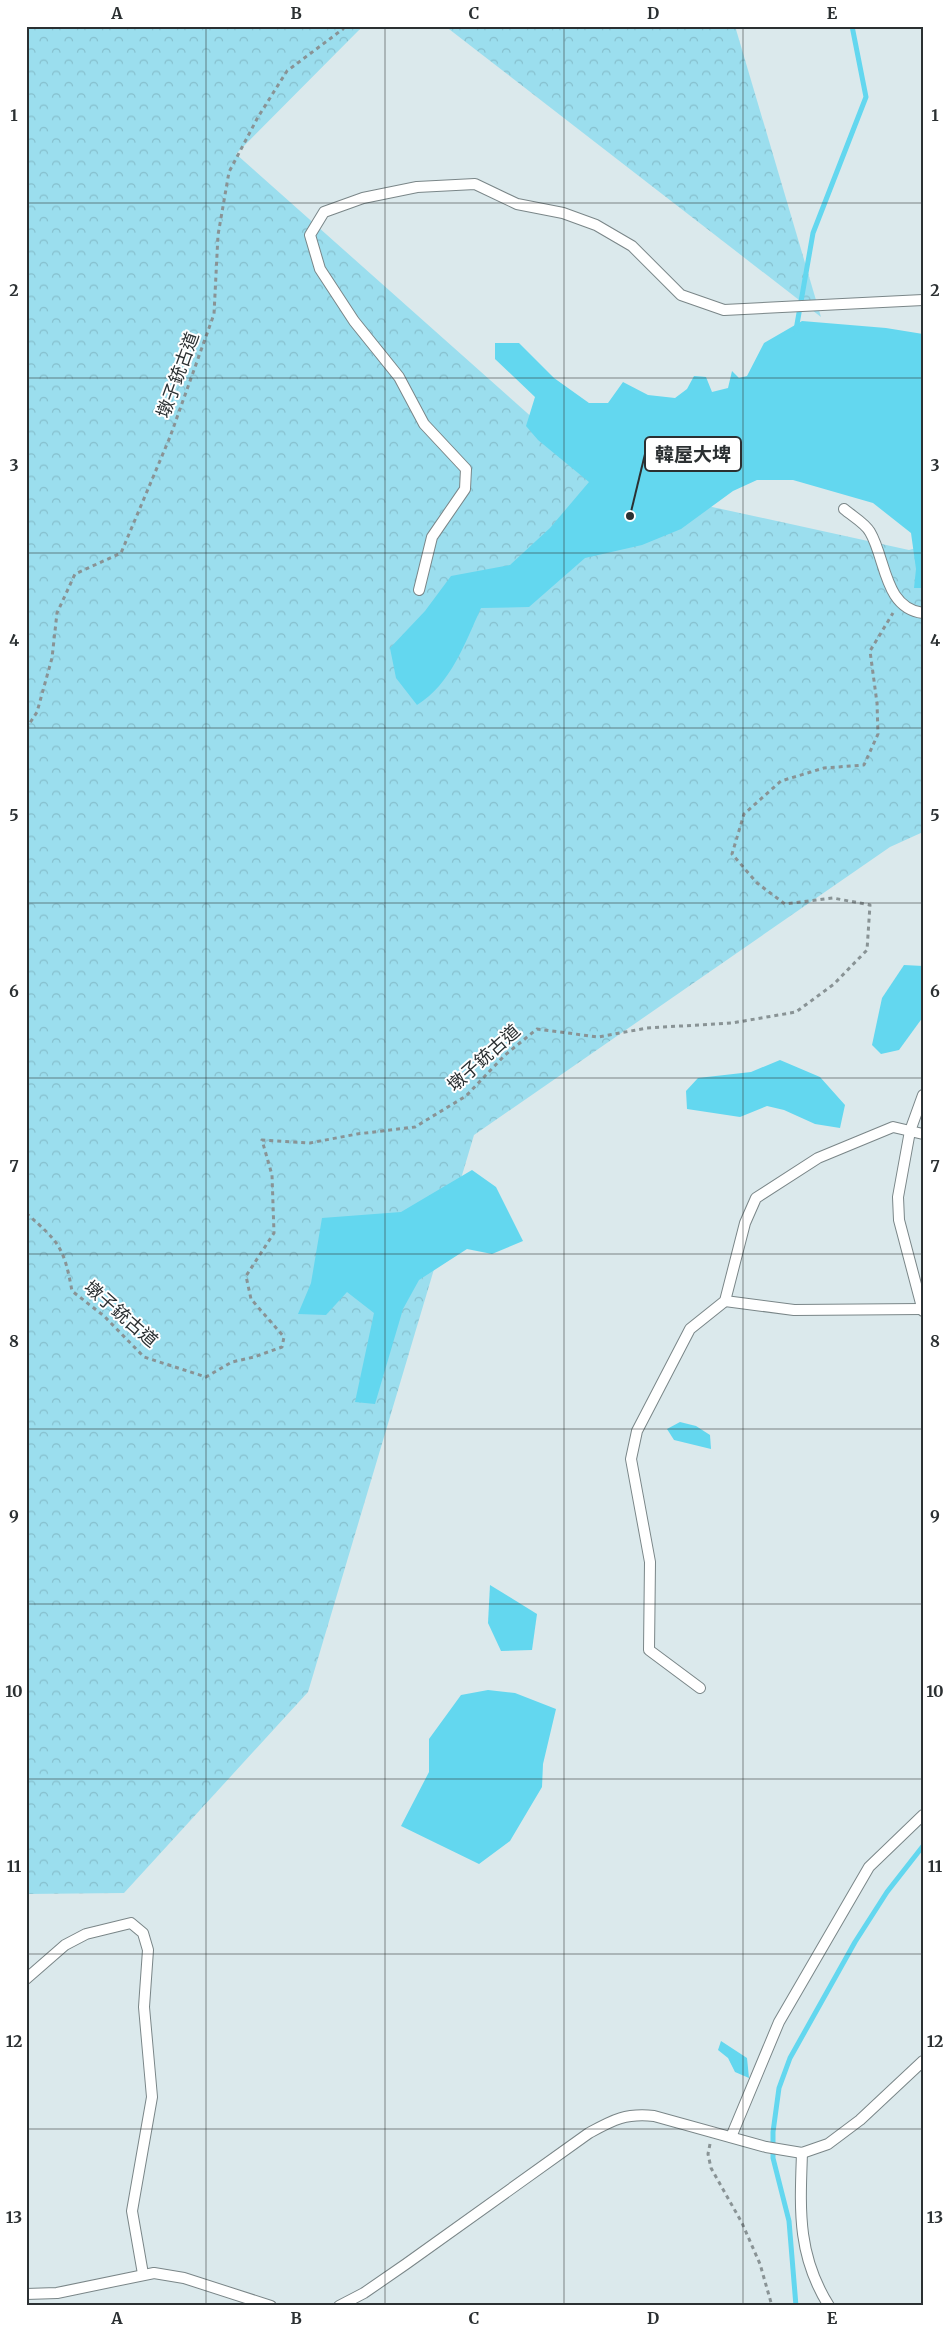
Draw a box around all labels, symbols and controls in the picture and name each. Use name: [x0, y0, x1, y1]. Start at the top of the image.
text: A: [110, 3, 123, 23]
text: B: [290, 3, 302, 23]
text: C: [469, 3, 479, 23]
text: D: [647, 3, 659, 23]
text: E: [827, 3, 838, 23]
text: 1: [10, 105, 18, 125]
text: 1: [931, 105, 939, 125]
text: 2: [9, 280, 19, 300]
text: 2: [930, 280, 940, 300]
street label: 墩子銃古道: [151, 329, 204, 421]
callout: 韓屋大埤: [645, 437, 741, 471]
text: 韓屋大埤: [655, 442, 731, 466]
text: 3: [9, 455, 19, 475]
text: 3: [930, 455, 940, 475]
text: 4: [9, 630, 19, 650]
text: 4: [930, 630, 940, 650]
text: 5: [9, 805, 19, 825]
text: 5: [930, 805, 940, 825]
text: 6: [9, 981, 19, 1001]
text: 6: [930, 981, 940, 1001]
street label: 墩子銃古道: [443, 1019, 525, 1096]
text: 7: [9, 1156, 19, 1176]
text: 7: [930, 1156, 940, 1176]
street label: 墩子銃古道: [80, 1275, 163, 1352]
text: 8: [9, 1331, 19, 1351]
text: 8: [930, 1331, 940, 1351]
text: 9: [9, 1506, 19, 1526]
text: 9: [930, 1506, 940, 1526]
text: 10: [5, 1681, 23, 1701]
text: 10: [926, 1681, 944, 1701]
text: 11: [7, 1856, 22, 1876]
text: 11: [928, 1856, 943, 1876]
text: 12: [6, 2031, 22, 2051]
text: 12: [927, 2031, 943, 2051]
text: 13: [6, 2207, 22, 2227]
text: 13: [927, 2207, 943, 2227]
text: A: [110, 2308, 123, 2328]
text: B: [290, 2308, 302, 2328]
text: C: [469, 2308, 479, 2328]
text: D: [647, 2308, 659, 2328]
text: E: [827, 2308, 838, 2328]

